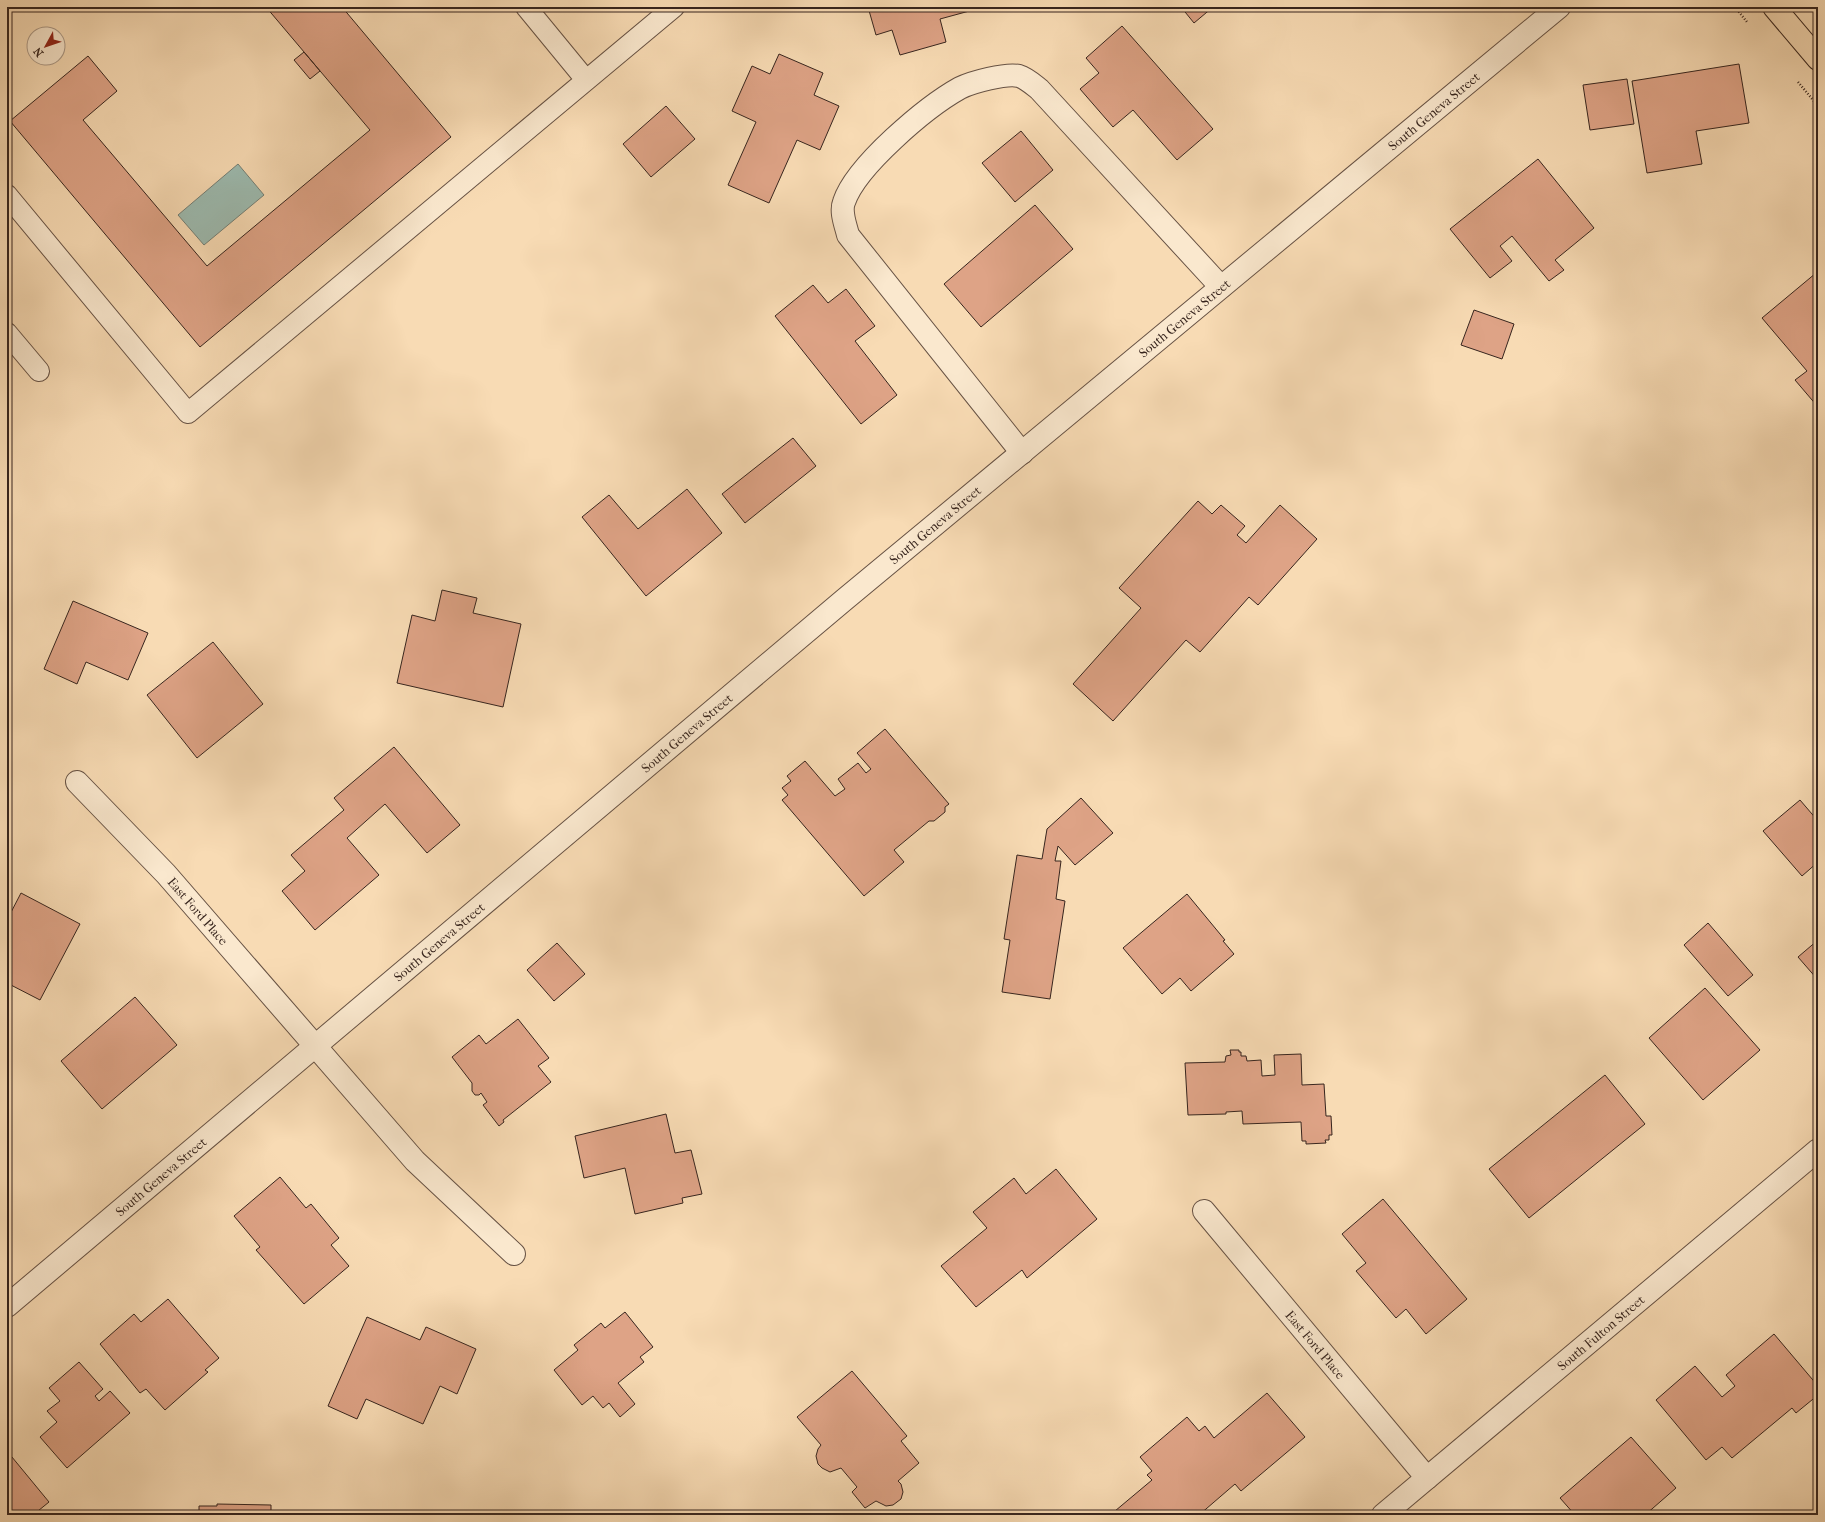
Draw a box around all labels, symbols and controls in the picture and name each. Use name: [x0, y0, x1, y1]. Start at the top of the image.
north arrow: [26, 26, 66, 66]
text: N: [31, 44, 46, 59]
street label: South Geneva Street: [1385, 69, 1483, 154]
street label: South Geneva Street: [1136, 276, 1234, 360]
street label: South Geneva Street: [886, 483, 984, 567]
street label: South Geneva Street: [638, 690, 736, 776]
street label: East Ford Place: [164, 874, 231, 949]
street label: South Geneva Street: [391, 899, 488, 985]
street label: South Geneva Street: [112, 1134, 210, 1219]
street label: South Fulton Street: [1554, 1292, 1648, 1374]
street label: East Ford Place: [1282, 1308, 1348, 1383]

